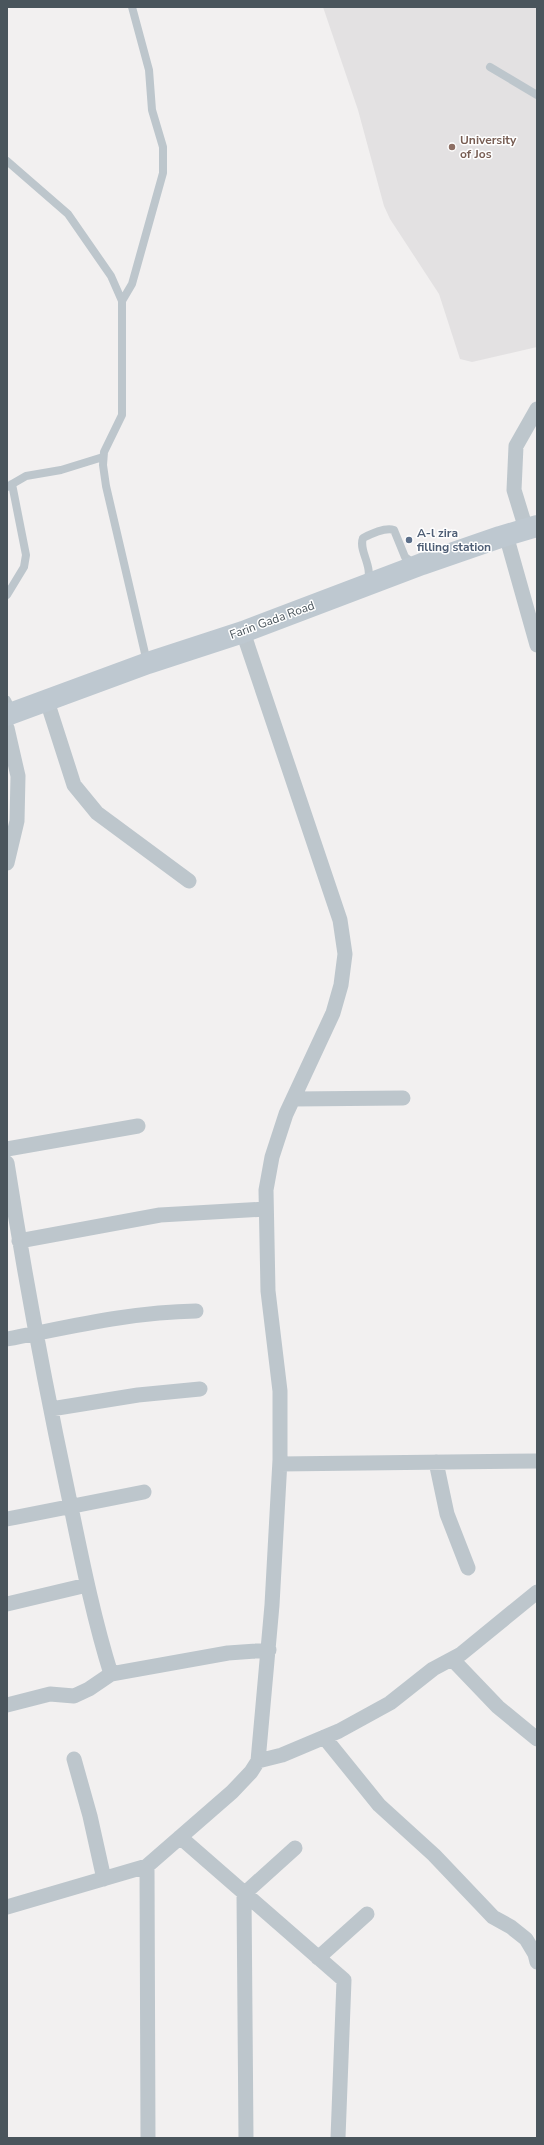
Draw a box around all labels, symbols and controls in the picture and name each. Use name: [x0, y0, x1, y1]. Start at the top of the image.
place label: University of Jos: [460, 132, 517, 162]
marker: University of Jos: [447, 142, 457, 152]
place label: A-l zira filling station: [417, 525, 491, 555]
marker: A-l zira filling station: [404, 535, 414, 545]
street label: Farin Gada Road: [227, 597, 317, 643]

